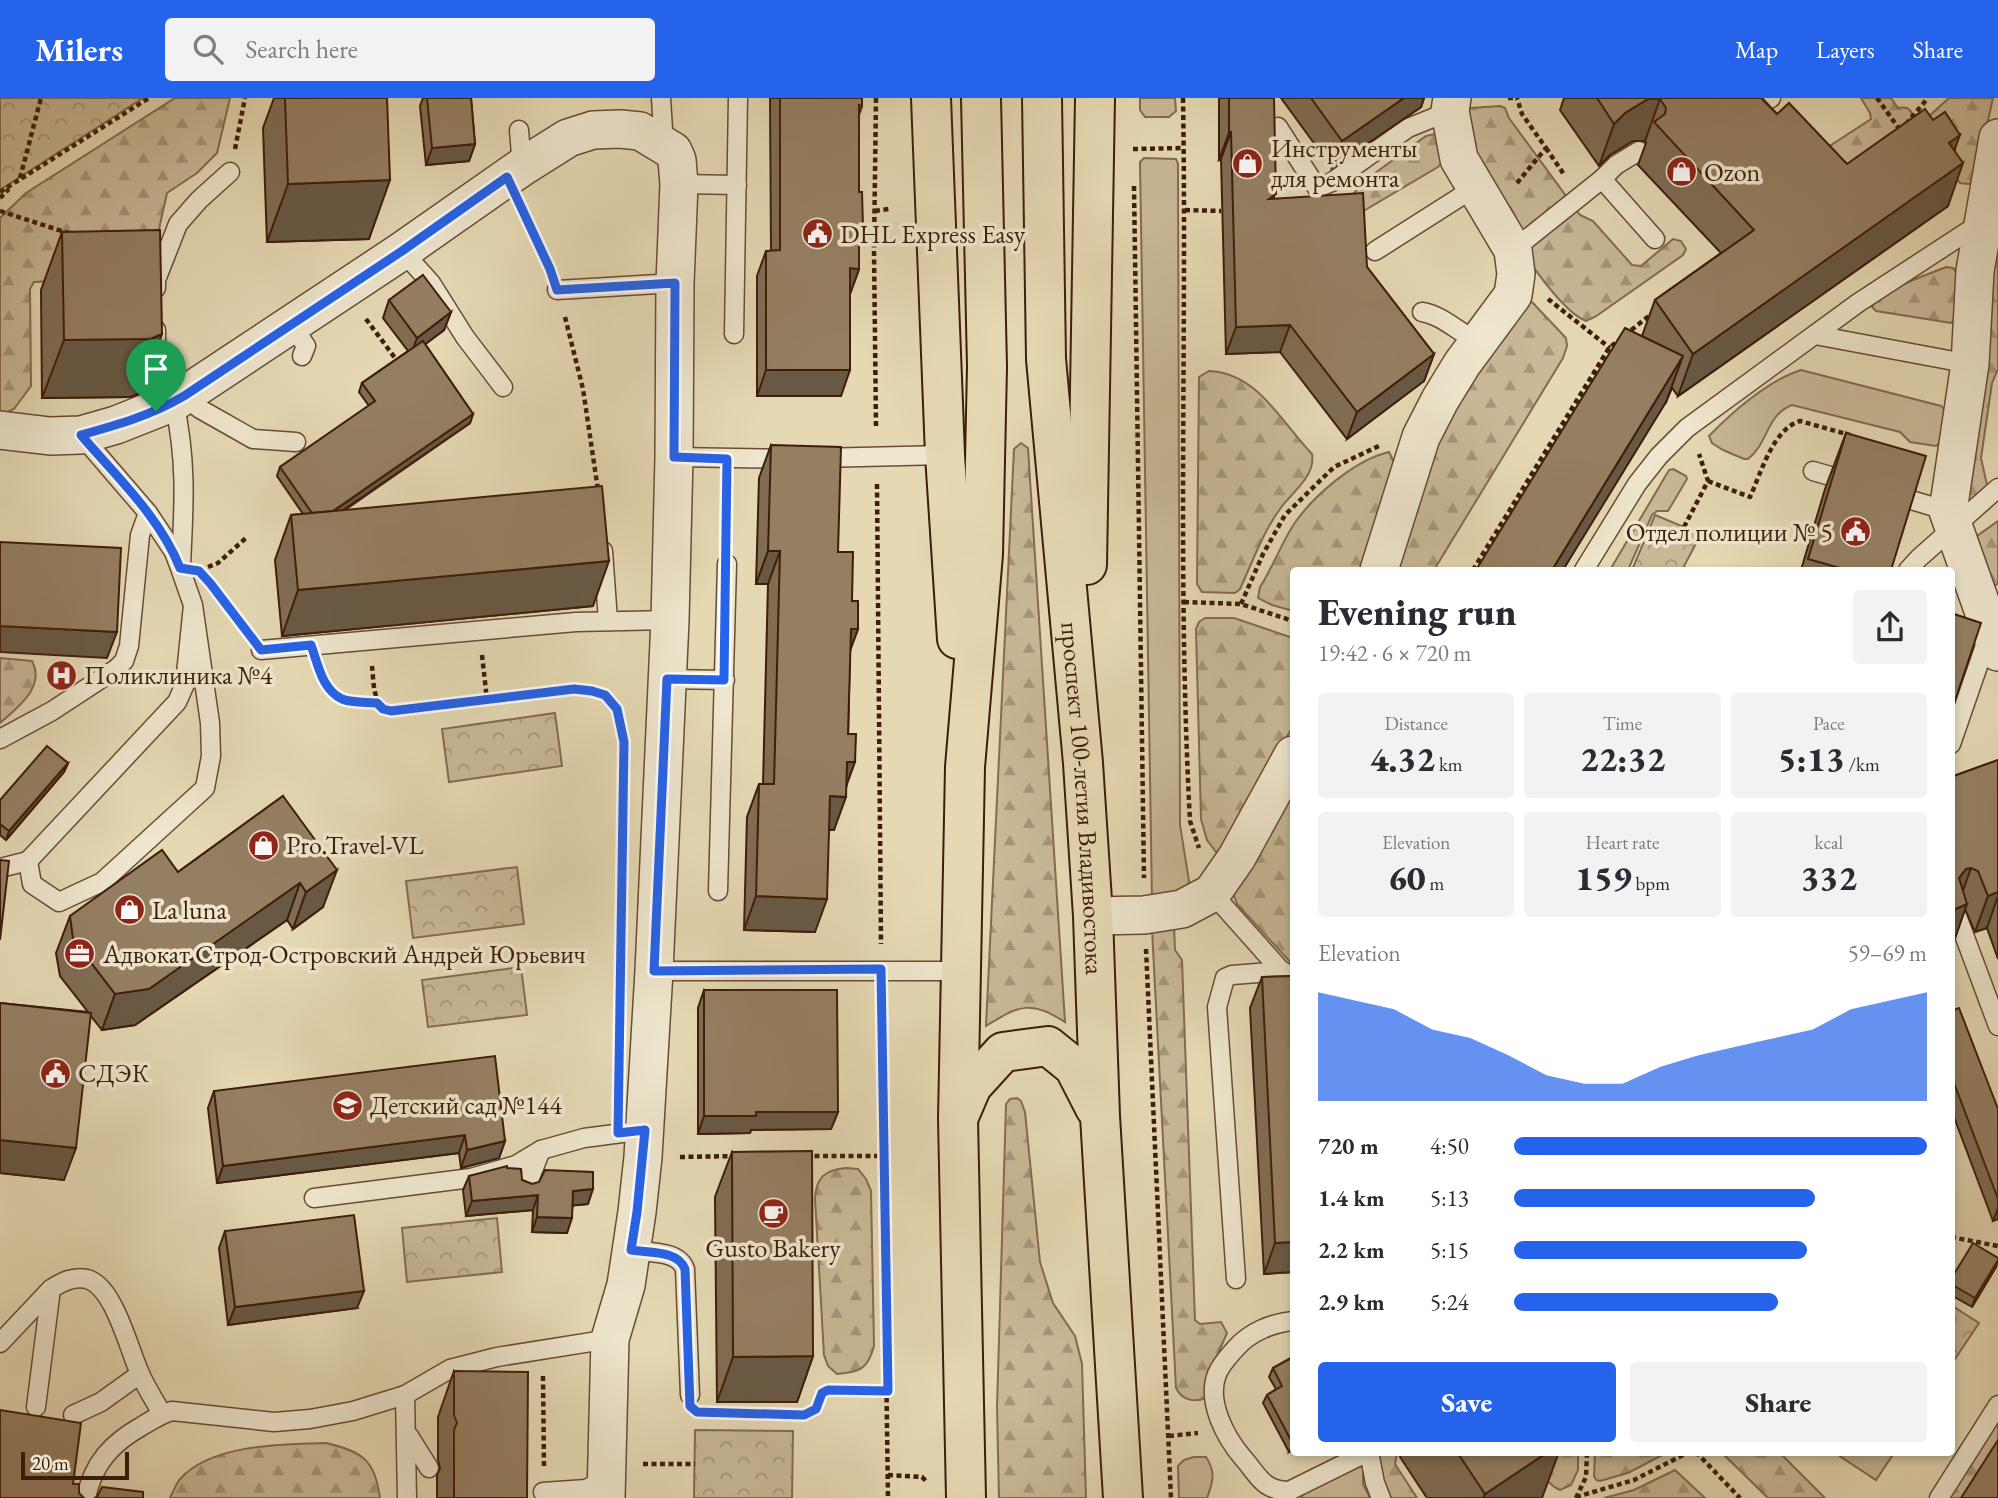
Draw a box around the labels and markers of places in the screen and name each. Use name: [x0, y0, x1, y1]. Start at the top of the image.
place label: Инструменты для ремонта: [1271, 131, 1417, 195]
shop icon: Инструменты для ремонта: [1231, 146, 1265, 180]
shop icon: Ozon: [1664, 155, 1698, 189]
place label: Ozon: [1704, 155, 1761, 189]
public building icon: DHL Express Easy: [800, 217, 834, 251]
place label: DHL Express Easy: [840, 217, 1026, 251]
pin: [126, 339, 186, 411]
place label: Отдел полиции № 5: [1626, 515, 1833, 549]
public building icon: Отдел полиции № 5: [1839, 515, 1873, 549]
hospital icon: Поликлиника №4: [44, 658, 78, 692]
place label: Поликлиника №4: [84, 658, 273, 692]
shop icon: Pro.Travel-VL: [246, 828, 280, 862]
place label: Pro.Travel-VL: [286, 828, 424, 862]
shop icon: La luna: [112, 893, 146, 927]
place label: La luna: [152, 893, 227, 927]
office icon: Адвокат Строд-Островский Андрей Юрьевич: [63, 937, 97, 971]
place label: Адвокат Строд-Островский Андрей Юрьевич: [102, 937, 586, 971]
public building icon: СДЭК: [38, 1056, 72, 1090]
place label: СДЭК: [78, 1056, 150, 1090]
school or university icon: Детский сад №144: [330, 1088, 364, 1122]
place label: Детский сад №144: [370, 1088, 563, 1122]
cafe icon: Gusto Bakery: [756, 1196, 790, 1230]
place label: Gusto Bakery: [705, 1231, 841, 1265]

